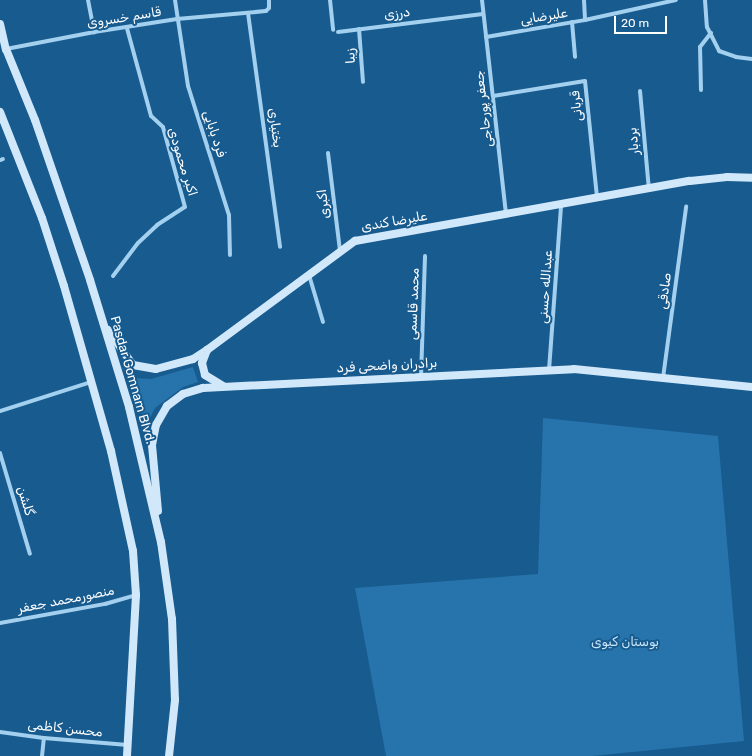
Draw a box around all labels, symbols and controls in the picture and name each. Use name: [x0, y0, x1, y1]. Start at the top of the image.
street label: قاسم خسروی: [86, 4, 162, 32]
street label: درزی: [383, 5, 411, 23]
street label: علیرضایی: [519, 6, 569, 28]
scale bar: [616, 8, 669, 34]
text: 20 m: [621, 16, 649, 30]
street label: زیبا: [343, 48, 359, 64]
street label: جعفر پورحاجی: [472, 70, 496, 148]
street label: قربانی: [568, 90, 586, 122]
street label: بختیاری: [265, 107, 285, 149]
street label: فرد بابایی: [199, 109, 229, 159]
street label: اکبر محمودی: [164, 126, 200, 198]
street label: بردبار: [625, 127, 643, 155]
street label: اکبری: [314, 188, 334, 220]
street label: علیرضا کندی: [360, 209, 428, 235]
street label: عبدالله حسنی: [536, 250, 556, 324]
street label: محمد قاسمی: [405, 268, 423, 340]
street label: صادقی: [655, 272, 675, 310]
street label: Pasdar Gomnam Blvd.: [106, 314, 158, 446]
street label: برادران واضحی فرد: [336, 356, 438, 376]
street label: گلشن: [13, 484, 37, 518]
street label: منصورمحمد جعفر: [16, 583, 116, 617]
park label: بوستان کیوی: [591, 634, 659, 650]
street label: محسن کاظمی: [27, 717, 103, 741]

